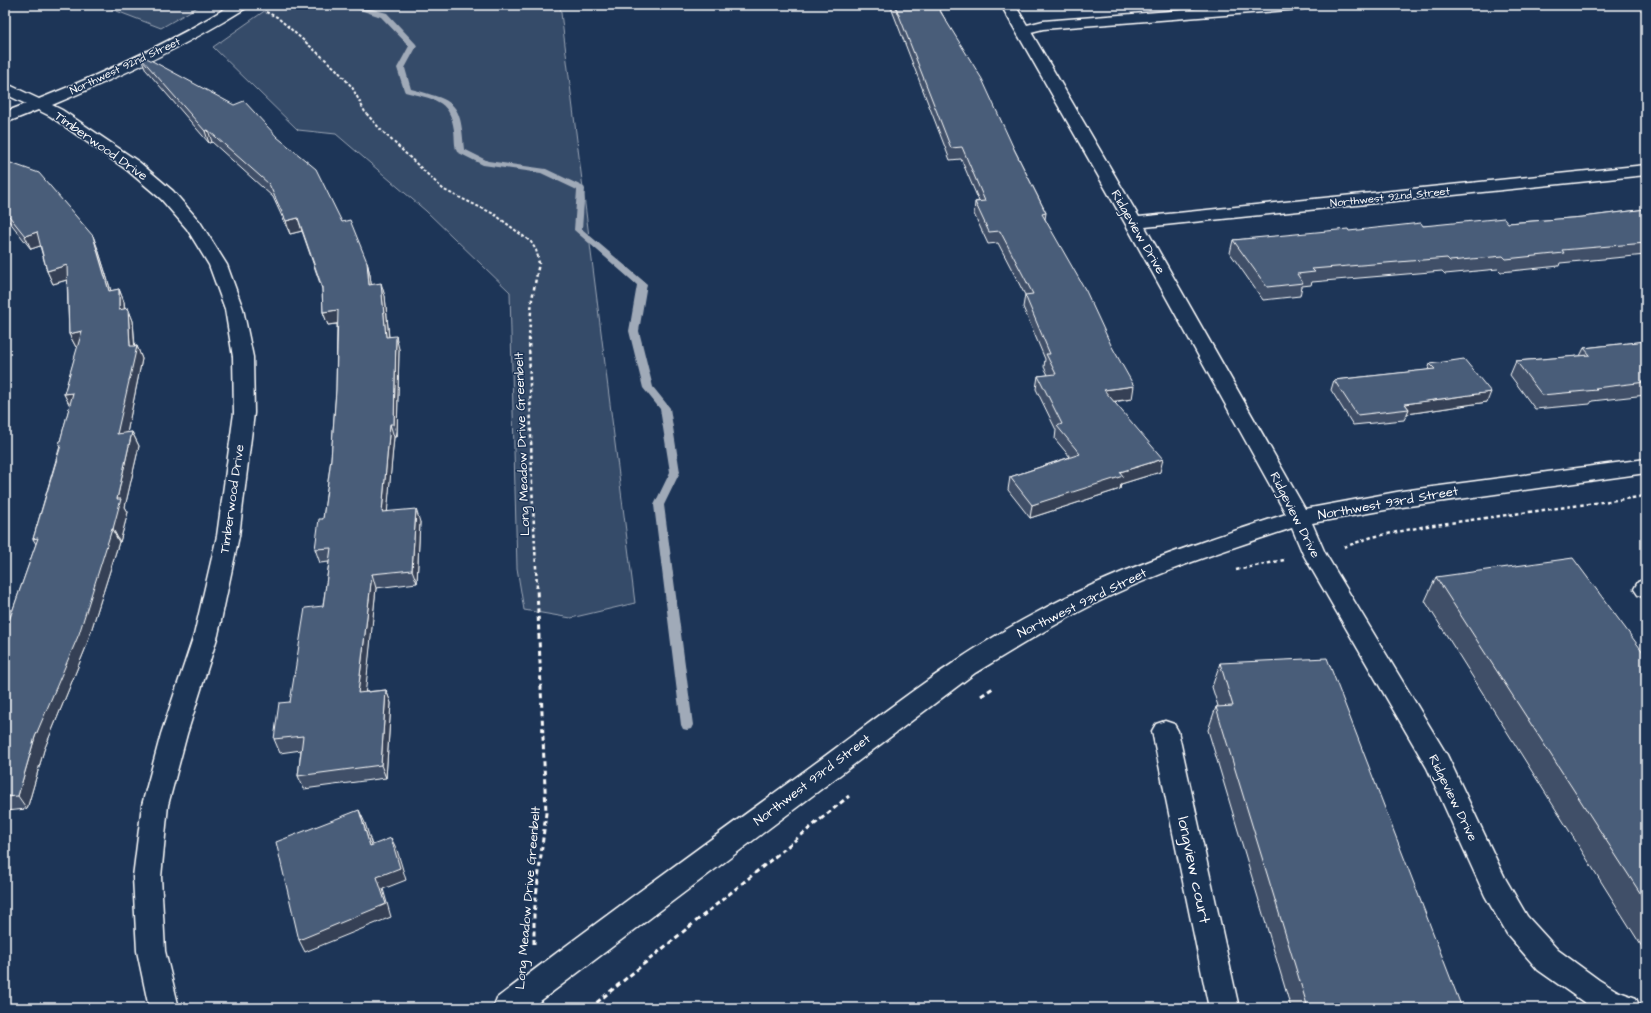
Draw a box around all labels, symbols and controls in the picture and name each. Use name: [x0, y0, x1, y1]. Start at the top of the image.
street label: Northwest 92nd Street: [67, 34, 183, 98]
street label: Timberwood Drive: [51, 107, 151, 185]
street label: Northwest 92nd Street: [1329, 183, 1451, 211]
street label: Ridgeview Drive: [1106, 187, 1169, 278]
street label: Long Meadow Drive Greenbelt: [510, 351, 535, 536]
street label: Timberwood Drive: [215, 443, 249, 555]
street label: Ridgeview Drive: [1265, 469, 1324, 562]
street label: Northwest 93rd Street: [1317, 482, 1460, 524]
street label: Northwest 93rd Street: [1014, 563, 1150, 642]
street label: Northwest 93rd Street: [750, 730, 875, 830]
street label: Ridgeview Drive: [1423, 752, 1482, 845]
street label: Long Meadow Drive Greenbelt: [511, 805, 546, 990]
street label: longview court: [1171, 814, 1216, 926]

